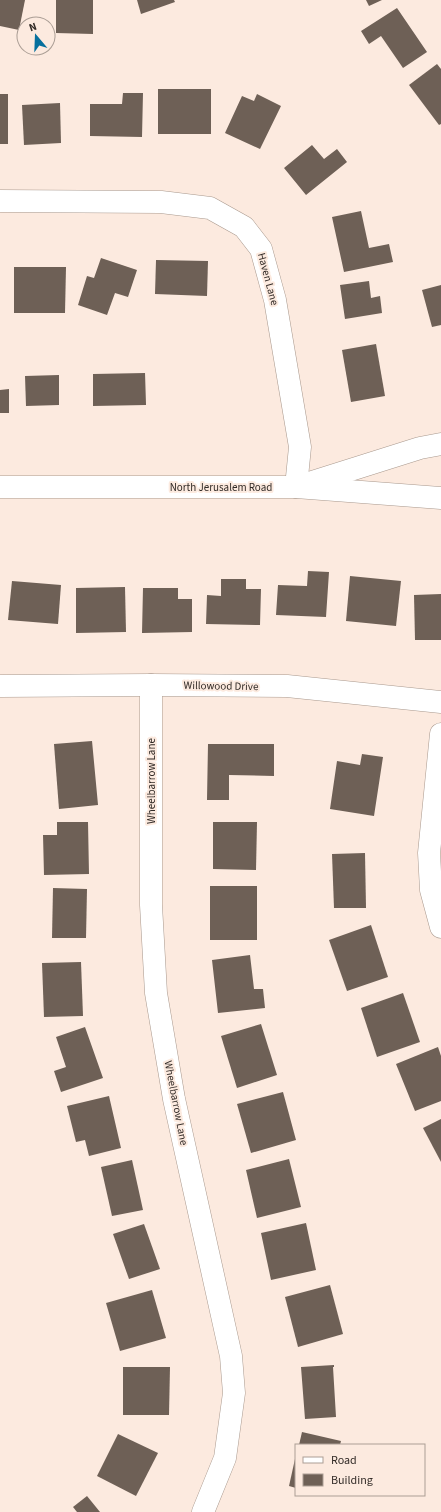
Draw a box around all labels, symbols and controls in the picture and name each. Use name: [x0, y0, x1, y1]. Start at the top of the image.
north arrow: [16, 16, 56, 56]
text: N: [27, 19, 39, 35]
street label: Haven Lane: [254, 251, 282, 307]
street label: North Jerusalem Road: [170, 480, 272, 495]
street label: Willowood Drive: [183, 678, 259, 694]
street label: Wheelbarrow Lane: [144, 738, 159, 824]
street label: Wheelbarrow Lane: [160, 1059, 192, 1147]
legend: [295, 1444, 425, 1496]
text: Road: [331, 1452, 357, 1469]
text: Building: [331, 1472, 373, 1489]

